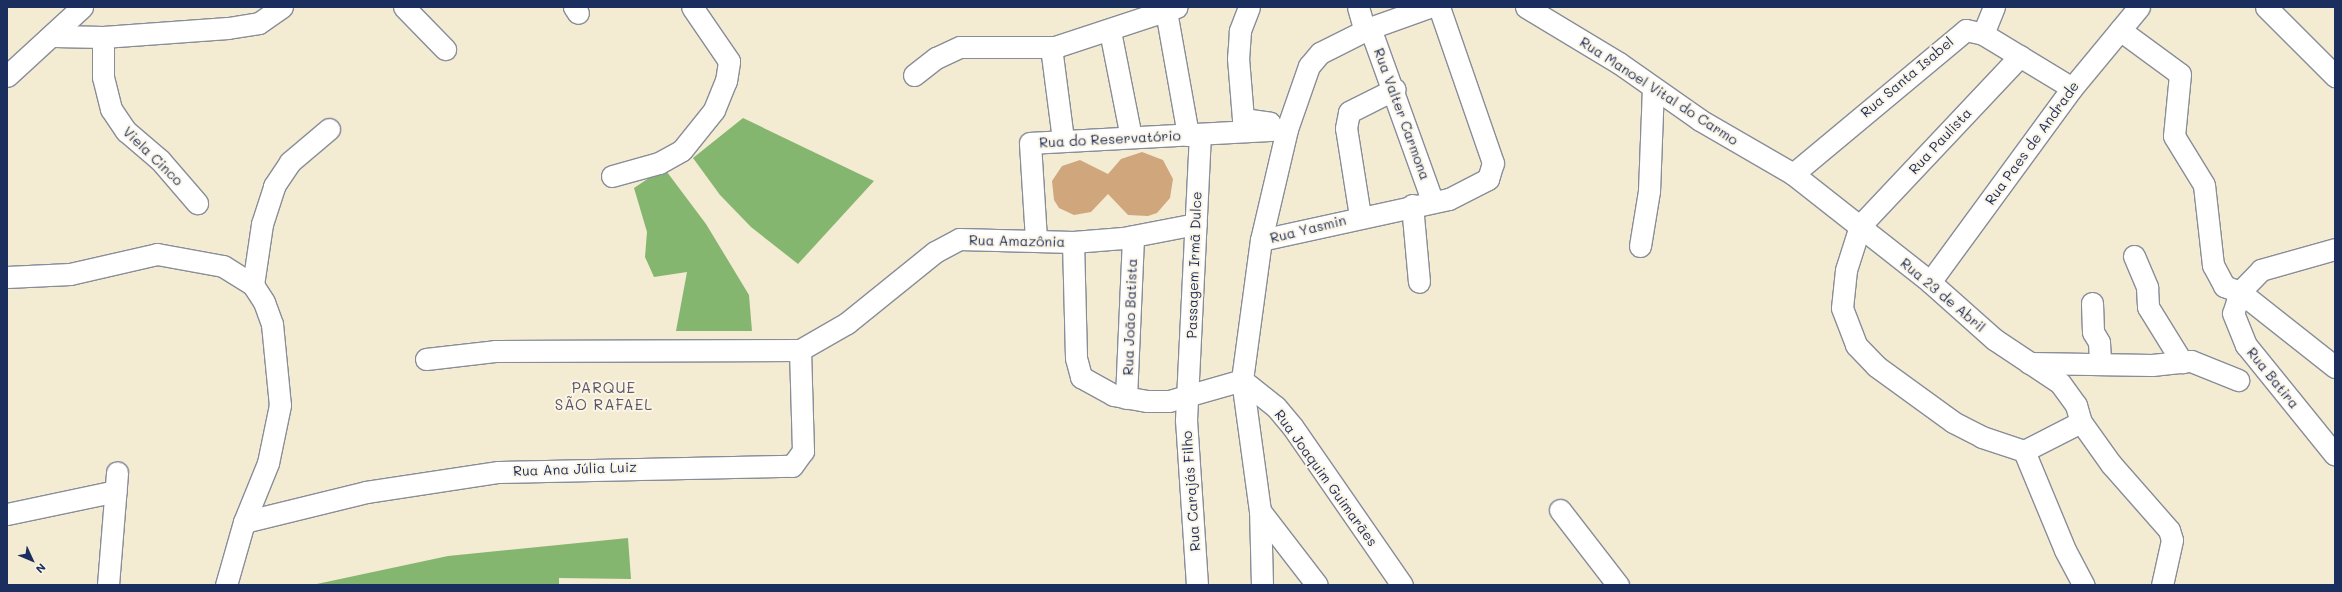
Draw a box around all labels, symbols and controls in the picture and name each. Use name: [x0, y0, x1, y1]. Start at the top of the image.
street label: Rua Manoel Vital do Carmo: [1577, 33, 1741, 149]
street label: Rua Santa Isabel: [1857, 33, 1957, 121]
street label: Rua Valter Carmona: [1370, 46, 1434, 182]
street label: Rua Paes de Andrade: [1982, 78, 2082, 208]
street label: Rua Paulista: [1905, 104, 1975, 178]
street label: Viela Cinco: [119, 123, 187, 189]
street label: Rua do Reservatório: [1039, 127, 1181, 151]
street label: Passagem Irmã Dulce: [1183, 191, 1205, 339]
street label: Rua Yasmin: [1268, 211, 1348, 247]
street label: Rua Amazônia: [969, 232, 1065, 250]
street label: Rua 23 de Abril: [1897, 255, 1989, 335]
street label: Rua João Batista: [1120, 258, 1140, 376]
street label: Rua Batira: [2243, 344, 2303, 412]
district label: PARQUE SÃO RAFAEL: [555, 378, 653, 413]
street label: Rua Joaquim Guimarães: [1271, 407, 1381, 549]
street label: Rua Carajás Filho: [1178, 430, 1204, 552]
street label: Rua Ana Júlia Luiz: [513, 458, 637, 480]
north arrow: [12, 540, 52, 580]
text: N: [33, 560, 49, 577]

